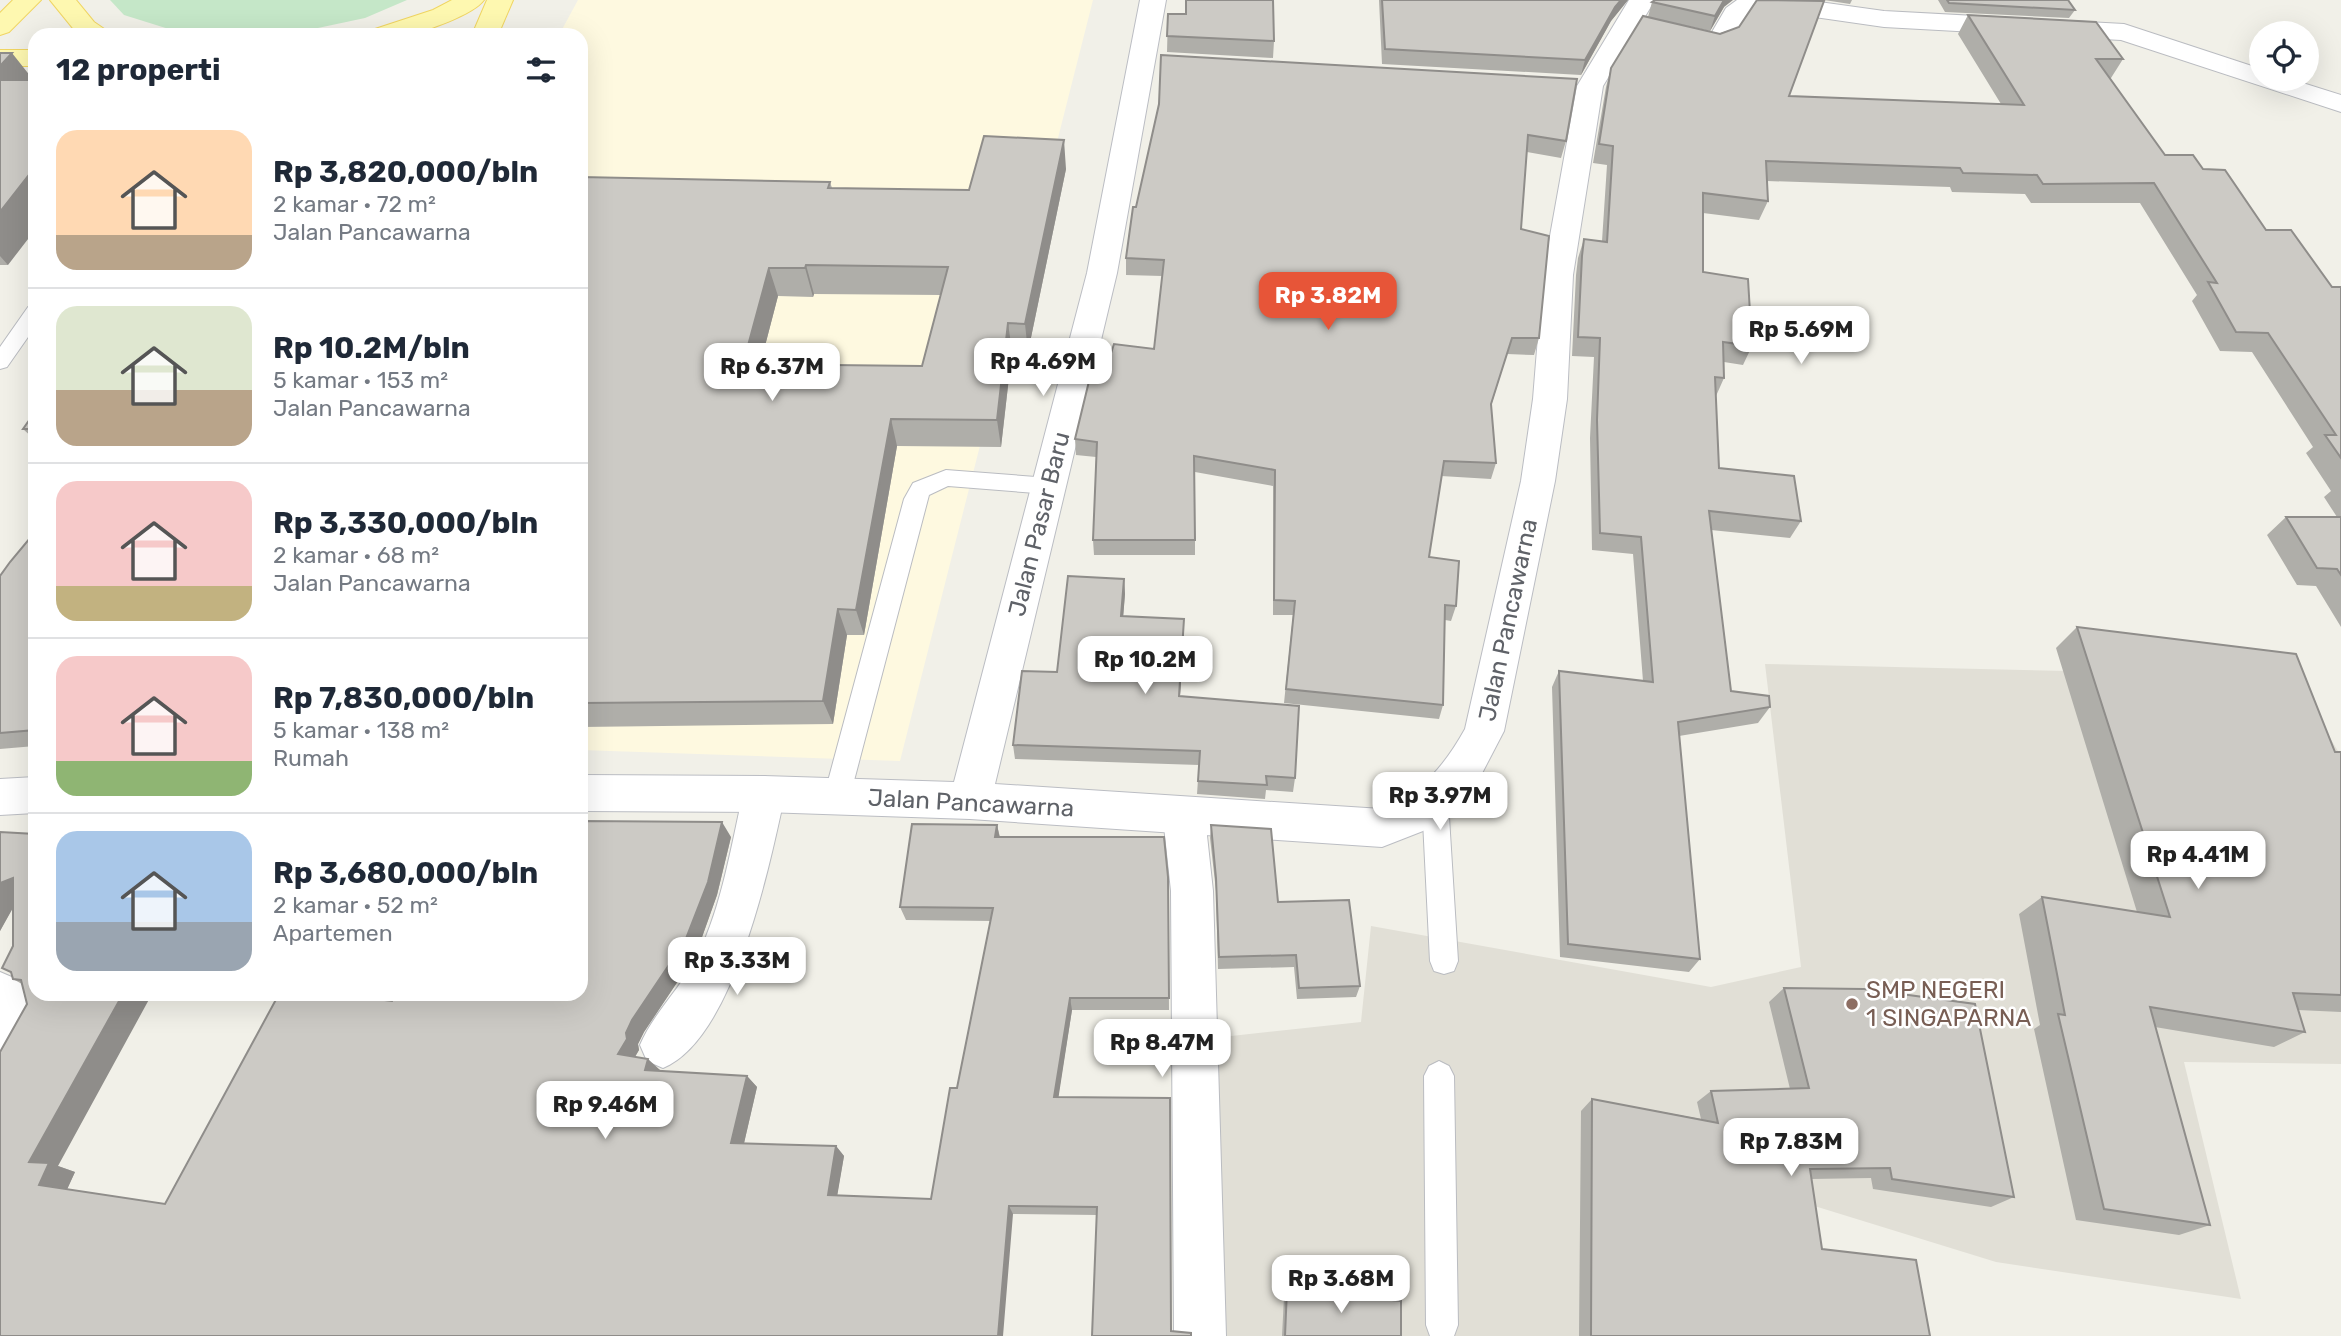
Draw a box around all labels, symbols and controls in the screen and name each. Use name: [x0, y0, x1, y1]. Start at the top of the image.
map controls: [2249, 21, 2319, 91]
button: locate: [2249, 21, 2319, 91]
icon: filters: [522, 51, 560, 89]
text: 12 properti: [56, 52, 221, 88]
text: Rp 3,820,000/bln: [273, 154, 538, 190]
icon: home: [112, 158, 196, 242]
text: 2 kamar · 72 m²: [273, 190, 436, 218]
text: Jalan Pancawarna: [273, 218, 471, 246]
pin: Rp 3.82M: [1256, 272, 1400, 332]
text: Rp 3.82M: [1275, 281, 1381, 309]
pin: Rp 5.69M: [1729, 306, 1873, 366]
text: Rp 5.69M: [1748, 315, 1854, 343]
text: Rp 10.2M/bln: [273, 330, 470, 366]
icon: home: [112, 334, 196, 418]
pin: Rp 4.69M: [971, 338, 1115, 398]
pin: Rp 6.37M: [700, 344, 844, 403]
text: Rp 4.69M: [990, 347, 1096, 375]
text: Rp 6.37M: [720, 352, 824, 380]
text: 5 kamar · 153 m²: [273, 366, 448, 394]
text: Jalan Pancawarna: [273, 394, 471, 422]
street label: Jalan Pasar Baru: [1003, 429, 1075, 619]
text: Rp 3,330,000/bln: [273, 505, 538, 541]
icon: home: [112, 509, 196, 593]
street label: Jalan Pancawarna: [1473, 516, 1543, 724]
text: 2 kamar · 68 m²: [273, 541, 439, 569]
text: Jalan Pancawarna: [273, 569, 471, 597]
pin: Rp 10.2M: [1073, 636, 1217, 696]
text: Rp 10.2M: [1094, 645, 1196, 673]
text: Rp 7,830,000/bln: [273, 680, 534, 716]
icon: home: [112, 684, 196, 768]
text: 5 kamar · 138 m²: [273, 716, 449, 744]
text: Rumah: [273, 744, 349, 772]
pin: Rp 3.97M: [1368, 772, 1512, 832]
text: Rp 3.97M: [1388, 781, 1492, 809]
street label: Jalan Pancawarna: [867, 784, 1075, 822]
pin: Rp 4.41M: [2126, 832, 2270, 891]
text: Rp 4.41M: [2147, 840, 2249, 868]
text: Rp 3,680,000/bln: [273, 855, 538, 891]
icon: home: [112, 859, 196, 943]
text: 2 kamar · 52 m²: [273, 891, 438, 919]
text: Apartemen: [273, 919, 393, 947]
pin: Rp 3.33M: [665, 937, 809, 997]
text: Rp 3.33M: [684, 946, 790, 974]
place label: SMP NEGERI 1 SINGAPARNA: [1866, 976, 2031, 1032]
marker: SMP NEGERI 1 SINGAPARNA: [1844, 996, 1860, 1012]
pin: Rp 8.47M: [1090, 1020, 1234, 1079]
text: Rp 8.47M: [1110, 1028, 1214, 1056]
pin: Rp 9.46M: [533, 1082, 677, 1141]
text: Rp 9.46M: [553, 1090, 657, 1118]
pin: Rp 7.83M: [1719, 1118, 1863, 1178]
text: Rp 7.83M: [1739, 1127, 1843, 1155]
pin: Rp 3.68M: [1269, 1256, 1413, 1315]
text: Rp 3.68M: [1288, 1264, 1394, 1292]

